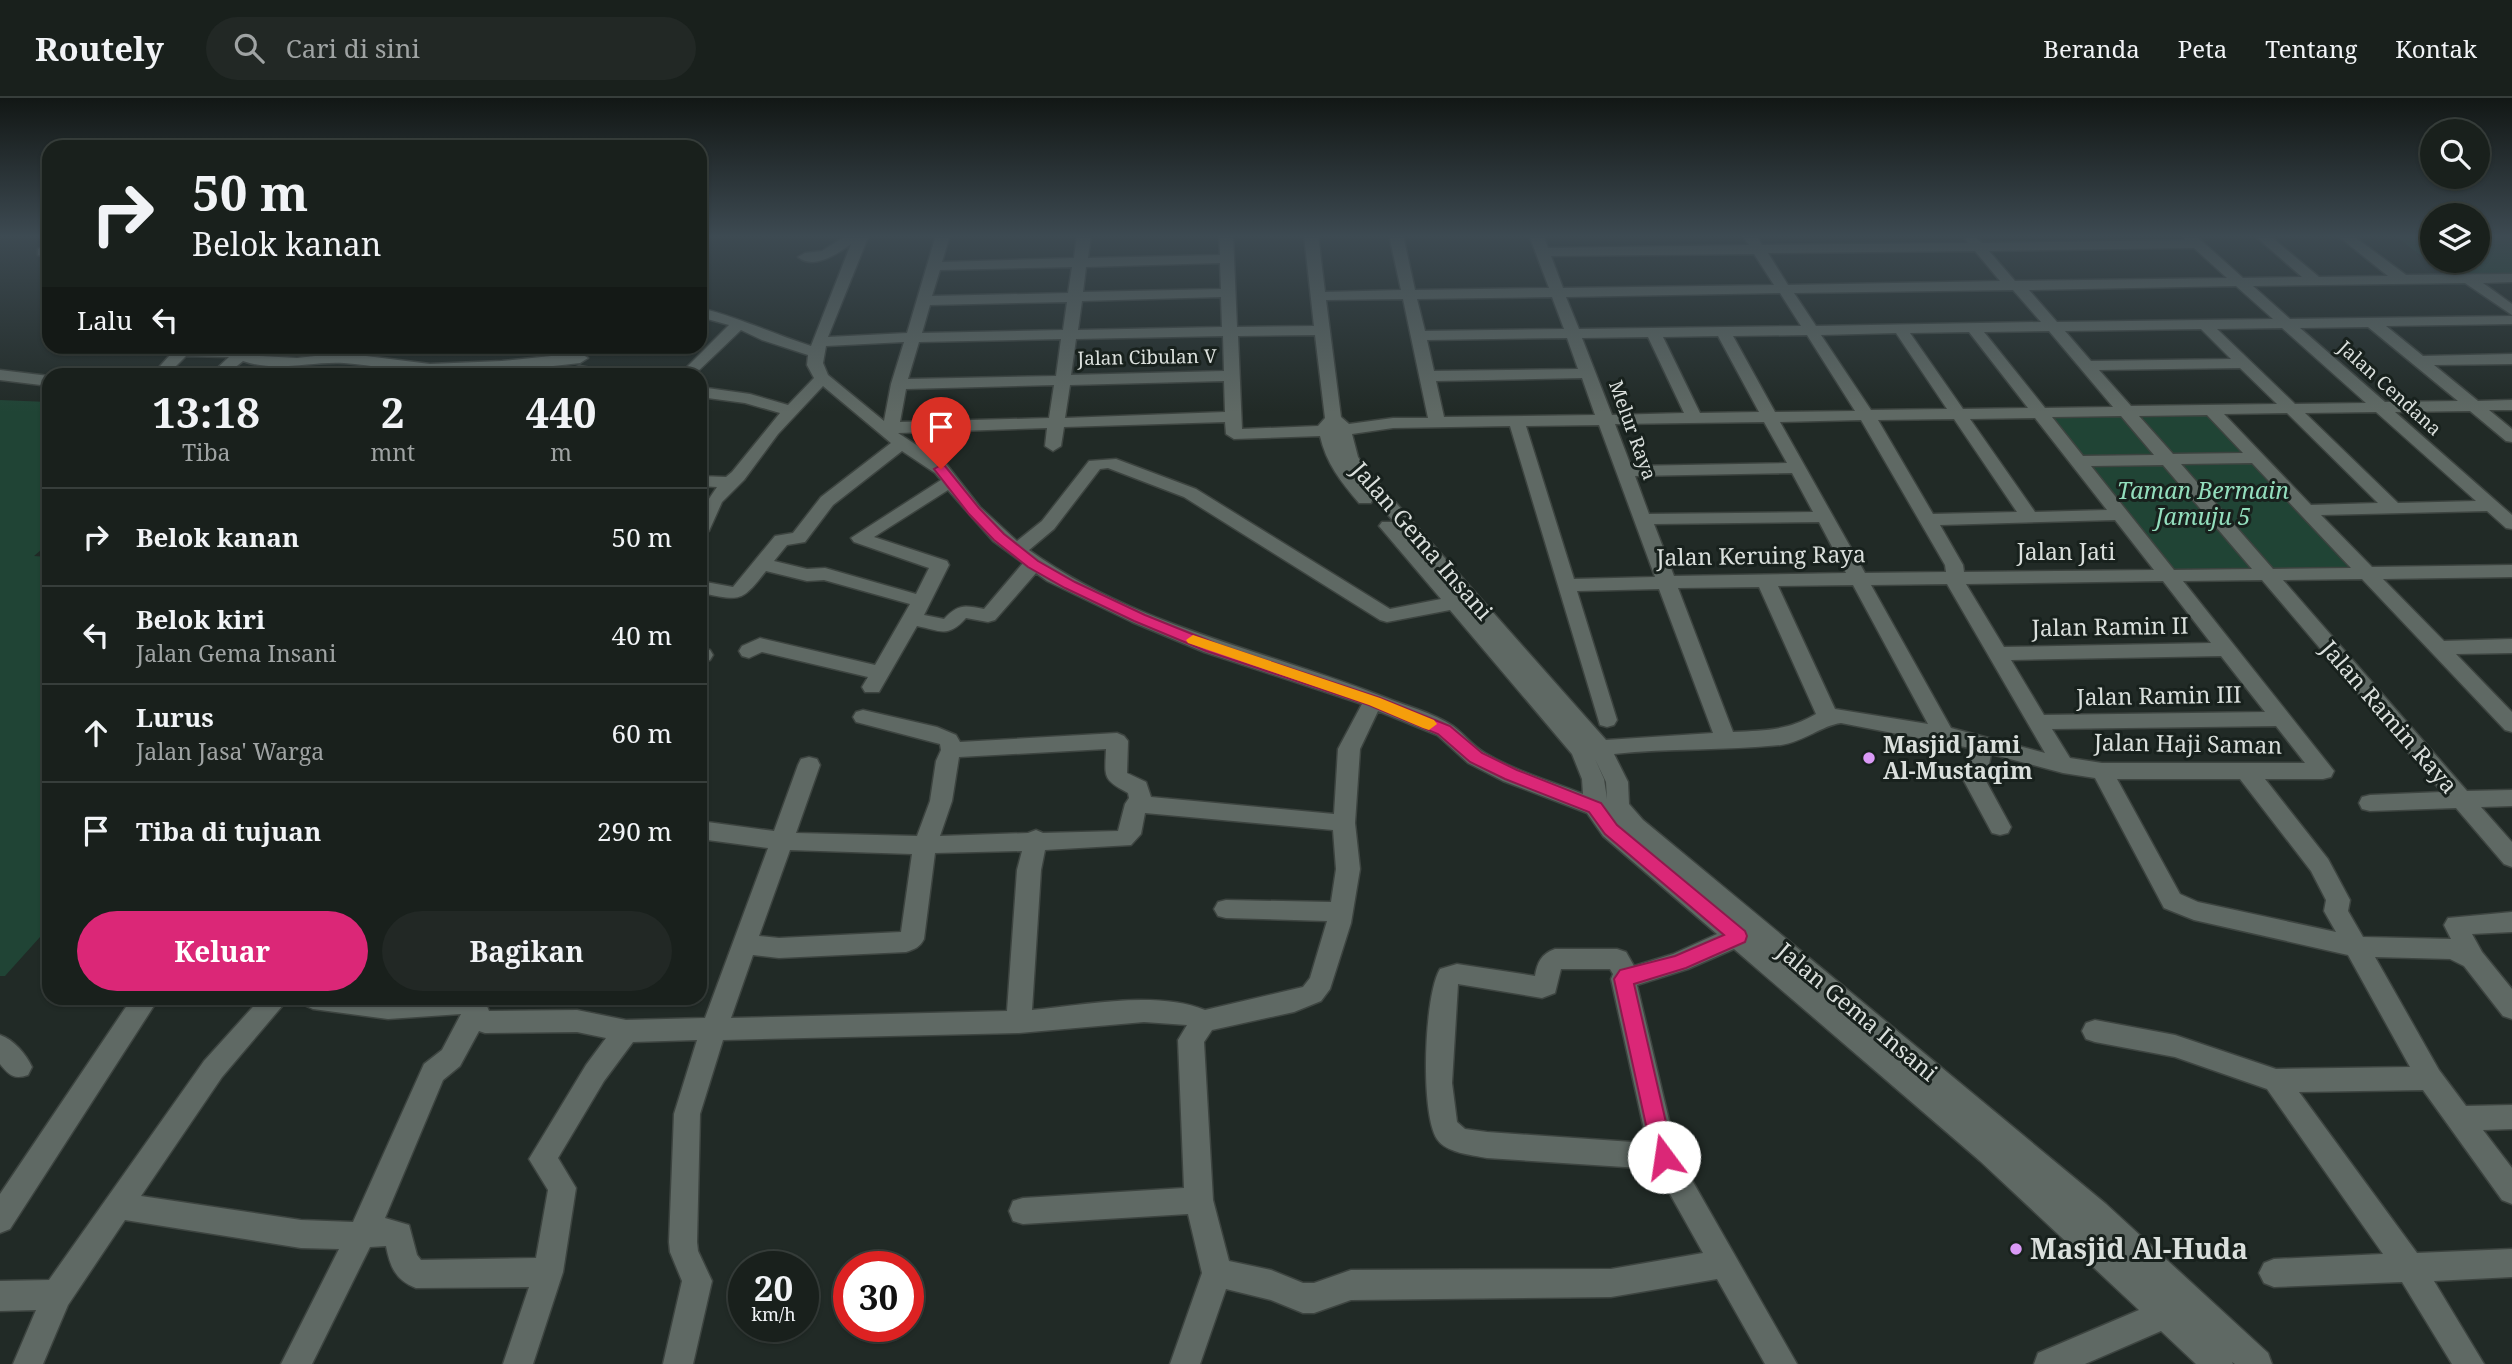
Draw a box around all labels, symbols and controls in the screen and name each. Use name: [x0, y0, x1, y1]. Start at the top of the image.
search box: [206, 17, 696, 80]
text: Routely: [35, 26, 164, 71]
icon: search: [230, 29, 268, 67]
text: Cari di sini: [286, 30, 420, 66]
text: Beranda: [2043, 32, 2140, 65]
text: Peta: [2178, 32, 2227, 65]
text: Tentang: [2265, 32, 2357, 65]
text: Kontak: [2395, 32, 2477, 65]
map controls: [2420, 119, 2490, 273]
button: search: [2420, 119, 2490, 189]
text: 50 m: [192, 159, 308, 225]
icon: right: [77, 168, 168, 259]
button: layers: [2420, 203, 2490, 273]
text: Belok kanan: [192, 222, 382, 265]
icon: left: [146, 301, 184, 339]
text: Lalu: [77, 302, 132, 338]
street label: Jalan Cendana: [2332, 334, 2447, 441]
street label: Jalan Cibulan V: [1076, 343, 1217, 371]
street label: Melur Raya: [1603, 377, 1663, 483]
text: 13:18: [152, 383, 260, 440]
text: 2: [381, 383, 405, 440]
text: 440: [525, 383, 597, 440]
pin: [911, 397, 971, 469]
icon: arrive: [922, 408, 960, 446]
text: Tiba: [182, 436, 230, 468]
text: mnt: [370, 436, 415, 468]
text: m: [550, 436, 572, 468]
street label: Jalan Gema Insani: [1344, 454, 1501, 627]
park label: Taman Bermain Jamuju 5: [2117, 474, 2289, 532]
icon: right: [77, 518, 115, 556]
text: Belok kanan: [136, 519, 299, 555]
text: 50 m: [612, 519, 672, 555]
street label: Jalan Jati: [2016, 535, 2116, 567]
street label: Jalan Keruing Raya: [1655, 537, 1866, 573]
text: Belok kiri: [136, 601, 265, 637]
street label: Jalan Ramin II: [2030, 609, 2189, 643]
icon: left: [77, 616, 115, 654]
text: 40 m: [612, 617, 672, 653]
street label: Jalan Ramin Raya: [2314, 632, 2465, 800]
text: Jalan Gema Insani: [136, 637, 336, 669]
street label: Jalan Ramin III: [2075, 678, 2242, 712]
text: Lurus: [136, 699, 214, 735]
icon: ahead: [77, 714, 115, 752]
text: 60 m: [612, 715, 672, 751]
street label: Jalan Haji Saman: [2093, 725, 2283, 761]
place label: Masjid Jami Al-Mustaqim: [1883, 728, 2033, 786]
text: Jalan Jasa' Warga: [136, 735, 324, 767]
marker: Masjid Jami Al-Mustaqim: [1861, 750, 1877, 766]
icon: arrive: [77, 812, 115, 850]
text: Tiba di tujuan: [136, 813, 321, 849]
text: 290 m: [597, 813, 672, 849]
button: Keluar: [77, 911, 368, 991]
button: Bagikan: [382, 911, 672, 991]
street label: Jalan Gema Insani: [1770, 934, 1945, 1088]
position arrow: [1627, 1120, 1701, 1194]
place label: Masjid Al-Huda: [2030, 1229, 2248, 1267]
marker: Masjid Al-Huda: [2008, 1241, 2024, 1257]
speed limit sign: 30: [833, 1251, 924, 1342]
text: 20: [754, 1264, 793, 1311]
text: km/h: [751, 1302, 796, 1326]

